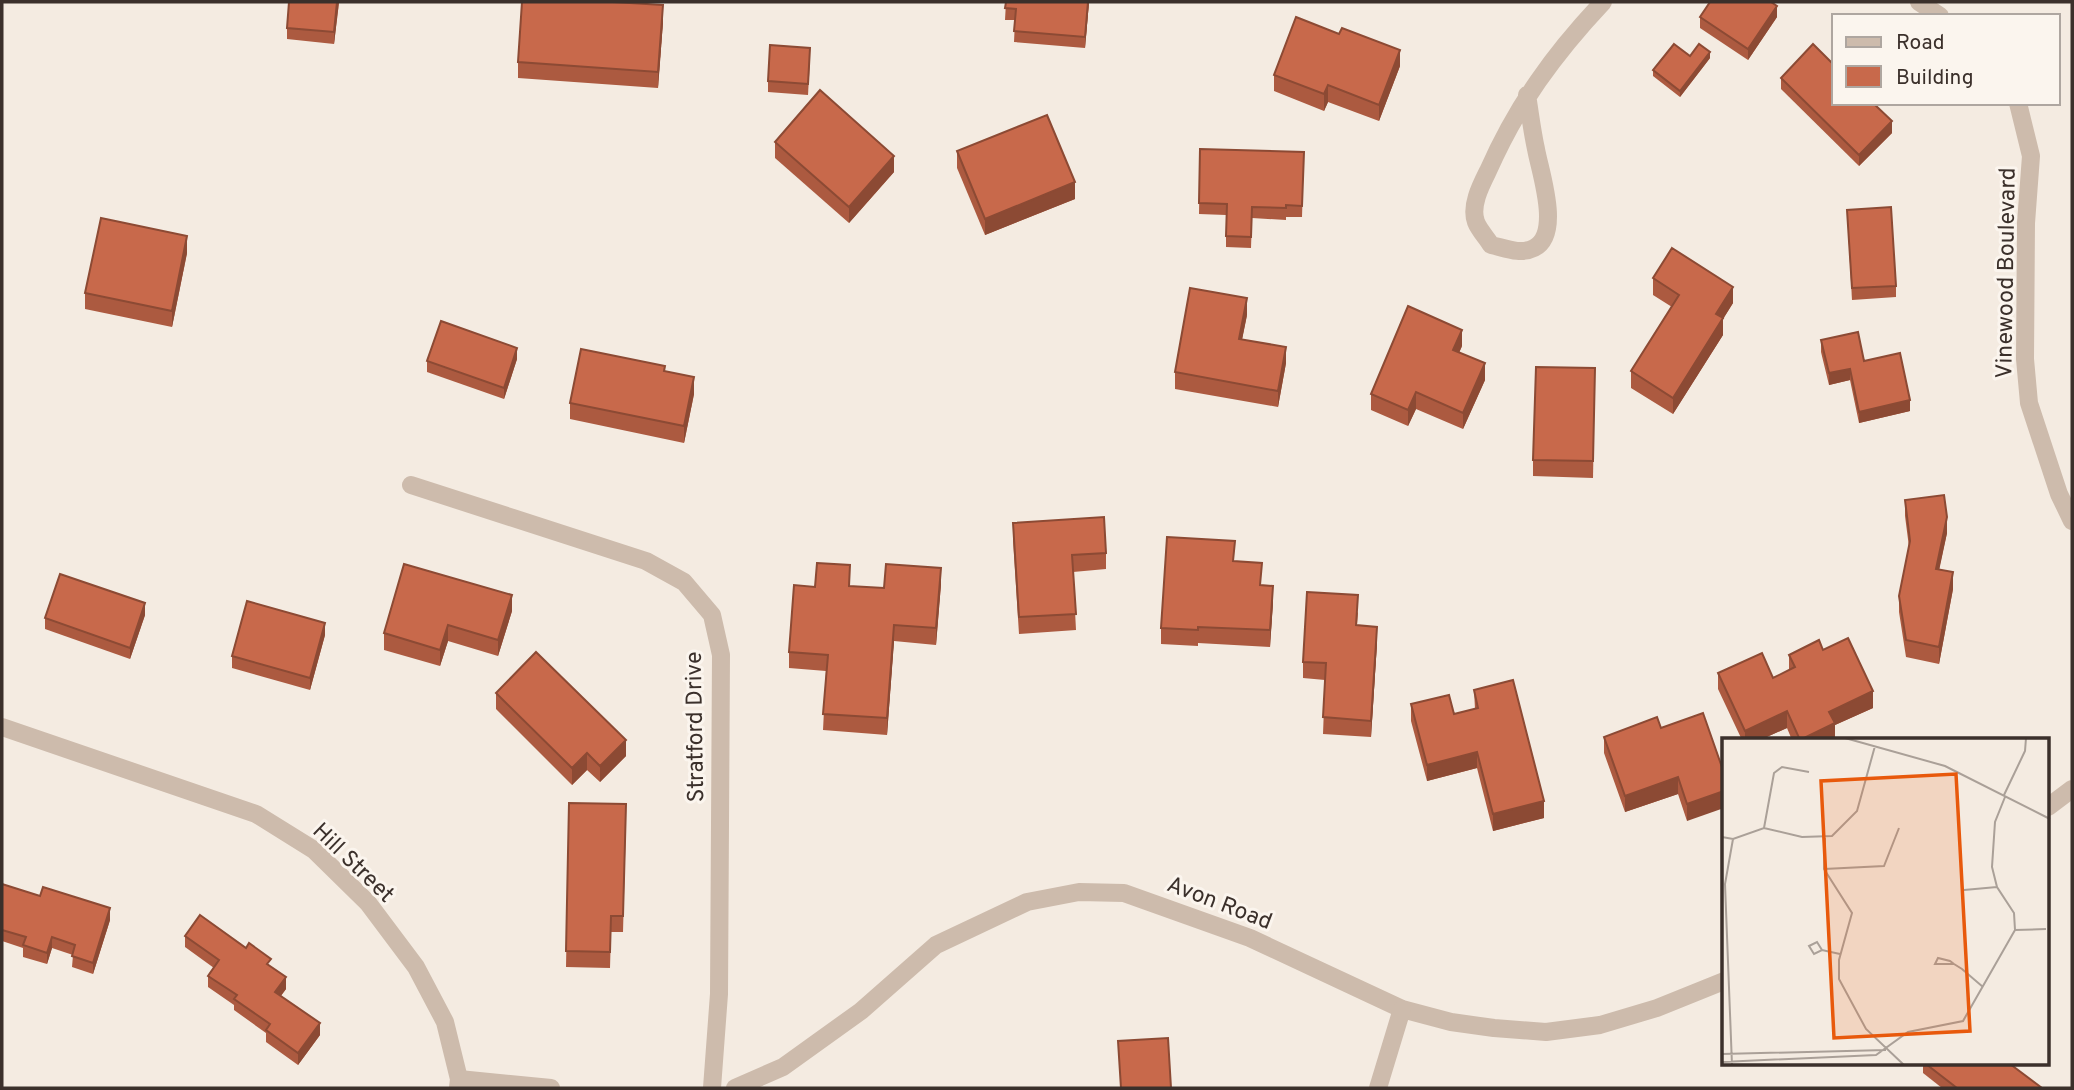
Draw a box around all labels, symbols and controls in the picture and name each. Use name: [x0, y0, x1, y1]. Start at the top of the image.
legend: [1832, 14, 2060, 105]
text: Road: [1896, 30, 1945, 57]
text: Building: [1896, 65, 1974, 92]
street label: Vinewood Boulevard: [1991, 167, 2024, 379]
street label: Stratford Drive: [681, 651, 712, 803]
inset map: [1722, 738, 2050, 1066]
street label: Hill Street: [305, 818, 399, 910]
street label: Avon Road: [1162, 871, 1276, 938]

